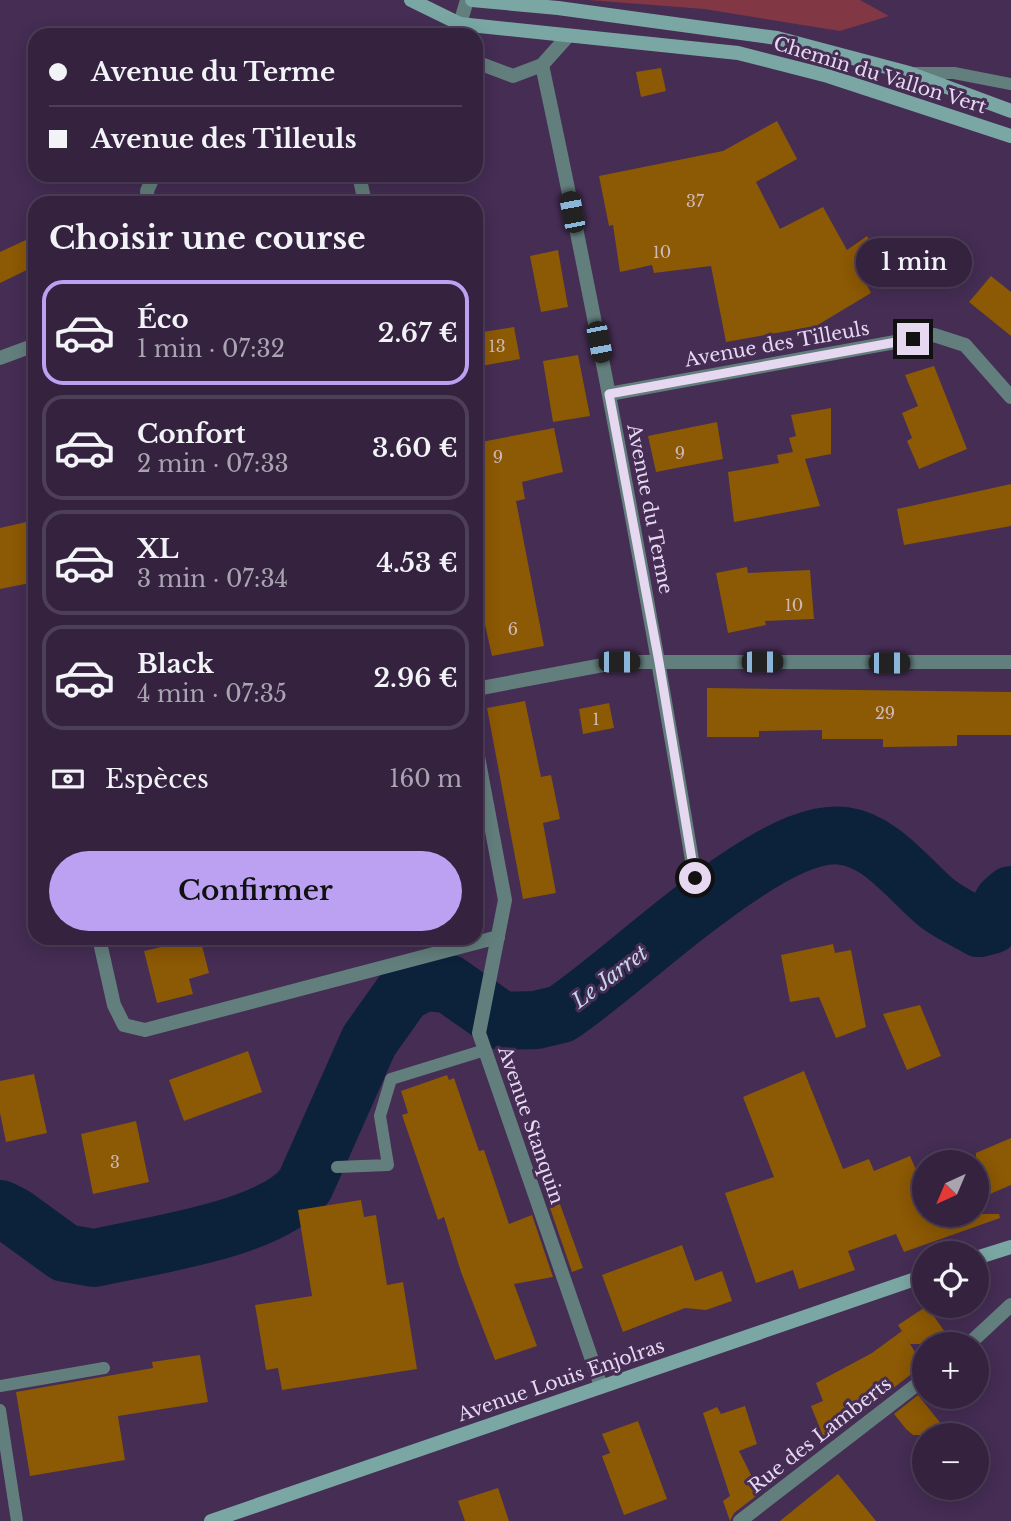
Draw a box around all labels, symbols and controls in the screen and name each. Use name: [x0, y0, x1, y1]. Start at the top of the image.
street label: Chemin du Vallon Vert: [771, 32, 990, 119]
text: Avenue du Terme: [91, 56, 335, 88]
text: Avenue des Tilleuls: [91, 123, 357, 155]
car: [558, 189, 587, 235]
house number: 37: [686, 191, 705, 211]
text: Choisir une course: [49, 218, 366, 258]
callout: 1 min: [855, 238, 971, 286]
house number: 10: [653, 242, 671, 262]
text: 1 min: [881, 248, 947, 276]
icon: car: [53, 301, 116, 364]
text: Éco: [137, 303, 189, 335]
street label: Avenue des Tilleuls: [682, 316, 871, 372]
text: 2.67 €: [378, 317, 458, 349]
car: [585, 319, 614, 365]
route end: [897, 323, 929, 355]
text: 1 min · 07:32: [137, 335, 285, 363]
house number: 13: [489, 336, 506, 356]
icon: car: [53, 416, 116, 479]
text: Confort: [137, 418, 246, 450]
street label: Avenue du Terme: [622, 421, 678, 596]
text: 3.60 €: [372, 432, 458, 464]
house number: 9: [675, 443, 685, 463]
house number: 9: [493, 447, 503, 467]
text: 2 min · 07:33: [137, 450, 289, 478]
icon: car: [53, 531, 116, 594]
text: XL: [137, 533, 179, 565]
text: 4.53 €: [376, 547, 458, 579]
text: 3 min · 07:34: [137, 565, 288, 593]
house number: 10: [785, 595, 803, 615]
house number: 6: [508, 619, 518, 639]
icon: car: [53, 646, 116, 709]
text: Black: [137, 648, 214, 680]
car: [599, 652, 641, 673]
car: [742, 652, 784, 673]
car: [869, 653, 911, 674]
text: 2.96 €: [373, 662, 458, 694]
text: 4 min · 07:35: [137, 680, 287, 708]
house number: 29: [875, 703, 895, 723]
house number: 1: [592, 709, 600, 729]
icon: cash: [49, 760, 87, 798]
text: Espèces: [105, 763, 209, 795]
text: 160 m: [389, 765, 462, 793]
button: Confirmer: [49, 851, 462, 931]
route start: [679, 862, 711, 894]
water label: Le Jarret: [566, 940, 653, 1015]
street label: Avenue Stanquin: [493, 1042, 569, 1207]
north arrow: [912, 1150, 989, 1227]
map controls: [912, 1150, 989, 1500]
house number: 3: [110, 1152, 120, 1172]
button: locate: [912, 1241, 989, 1318]
button: +: [912, 1332, 989, 1409]
street label: Avenue Louis Enjolras: [454, 1334, 667, 1426]
street label: Rue des Lamberts: [744, 1372, 896, 1498]
button: −: [912, 1423, 989, 1500]

